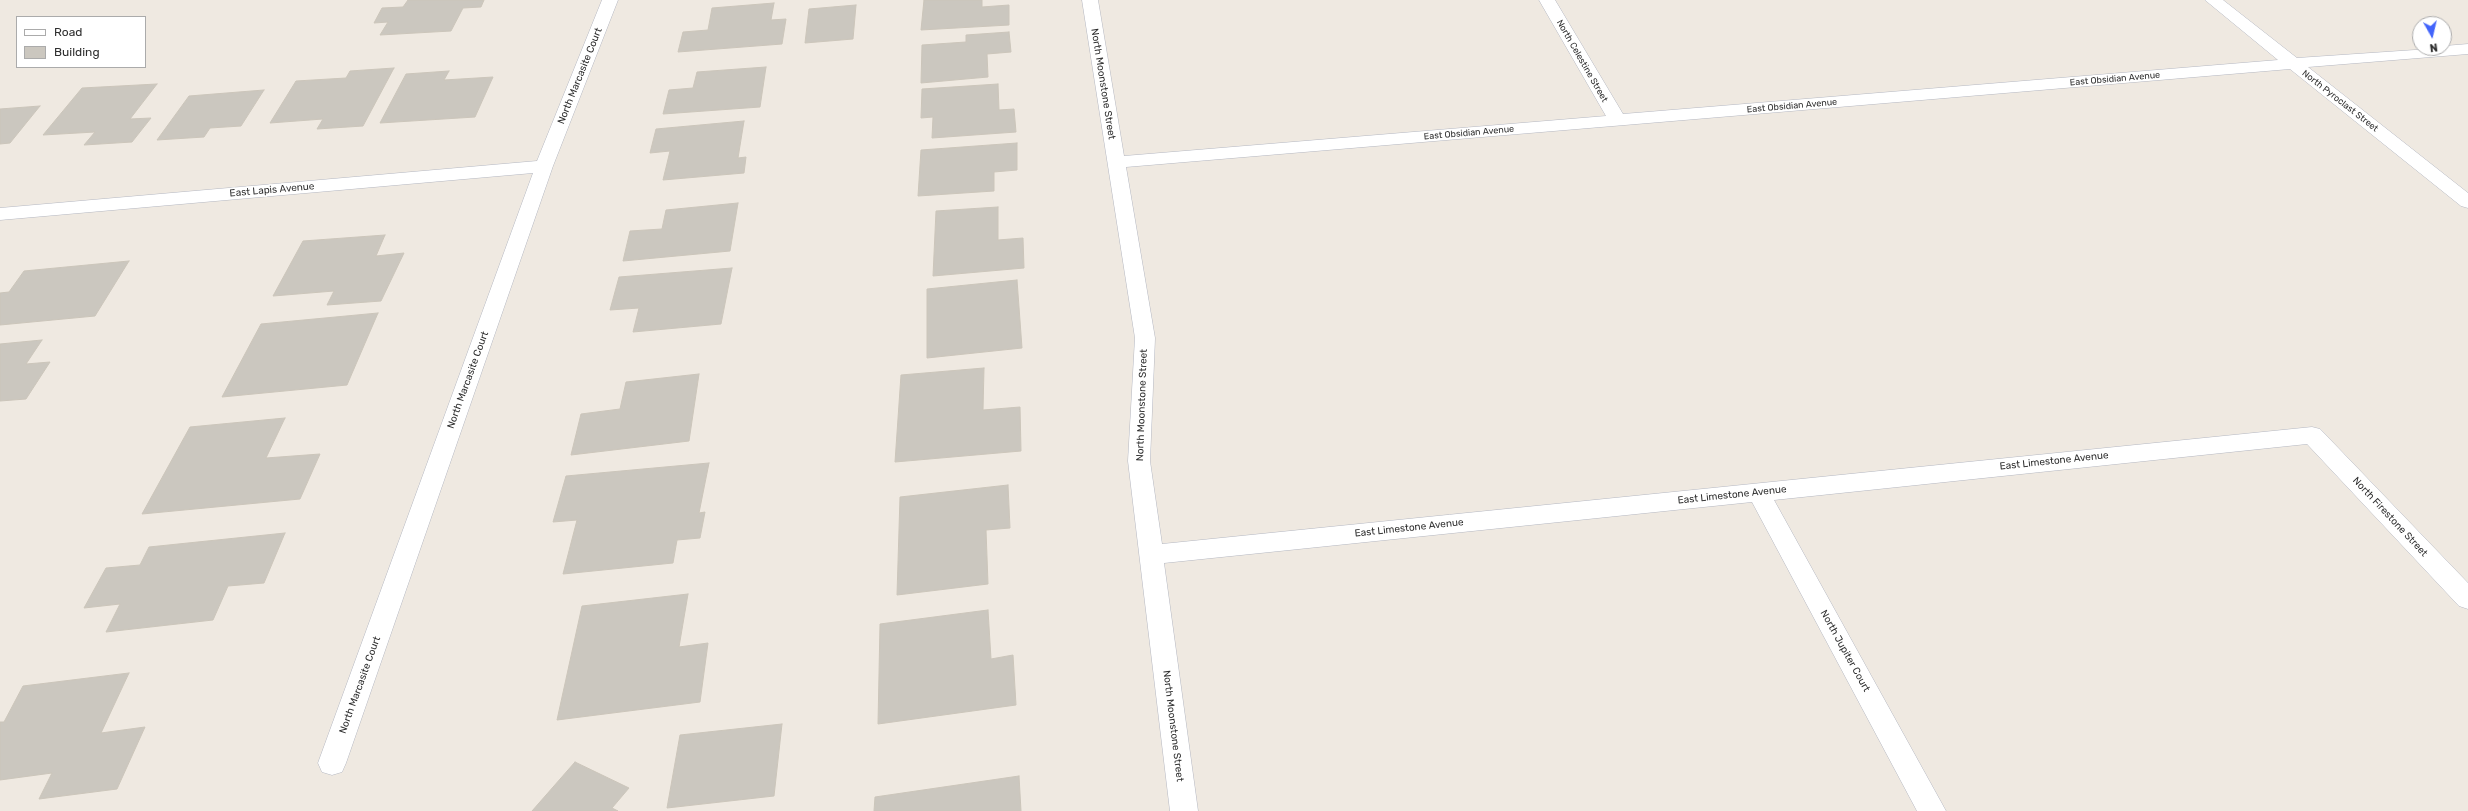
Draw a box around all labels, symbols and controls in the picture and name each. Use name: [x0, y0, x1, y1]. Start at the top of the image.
legend: [16, 16, 146, 68]
north arrow: [2412, 16, 2452, 56]
street label: North Celestine Street: [1554, 18, 1610, 104]
text: Road: [54, 25, 82, 39]
street label: North Marcasite Court: [555, 26, 605, 126]
street label: North Moonstone Street: [1088, 28, 1118, 140]
text: N: [2429, 40, 2438, 54]
text: Building: [54, 45, 100, 59]
street label: North Pyroclast Street: [2300, 68, 2380, 134]
street label: East Obsidian Avenue: [2069, 70, 2161, 88]
street label: East Obsidian Avenue: [1746, 97, 1838, 115]
street label: East Obsidian Avenue: [1423, 124, 1515, 142]
street label: East Lapis Avenue: [229, 180, 315, 200]
street label: North Marcasite Court: [445, 330, 491, 430]
street label: North Moonstone Street: [1134, 349, 1150, 461]
street label: East Limestone Avenue: [1999, 449, 2109, 473]
street label: North Firestone Street: [2350, 475, 2430, 559]
street label: East Limestone Avenue: [1677, 483, 1787, 507]
street label: East Limestone Avenue: [1354, 516, 1464, 540]
street label: North Jupiter Court: [1818, 608, 1872, 694]
street label: North Marcasite Court: [337, 635, 383, 735]
street label: North Moonstone Street: [1160, 670, 1186, 782]

